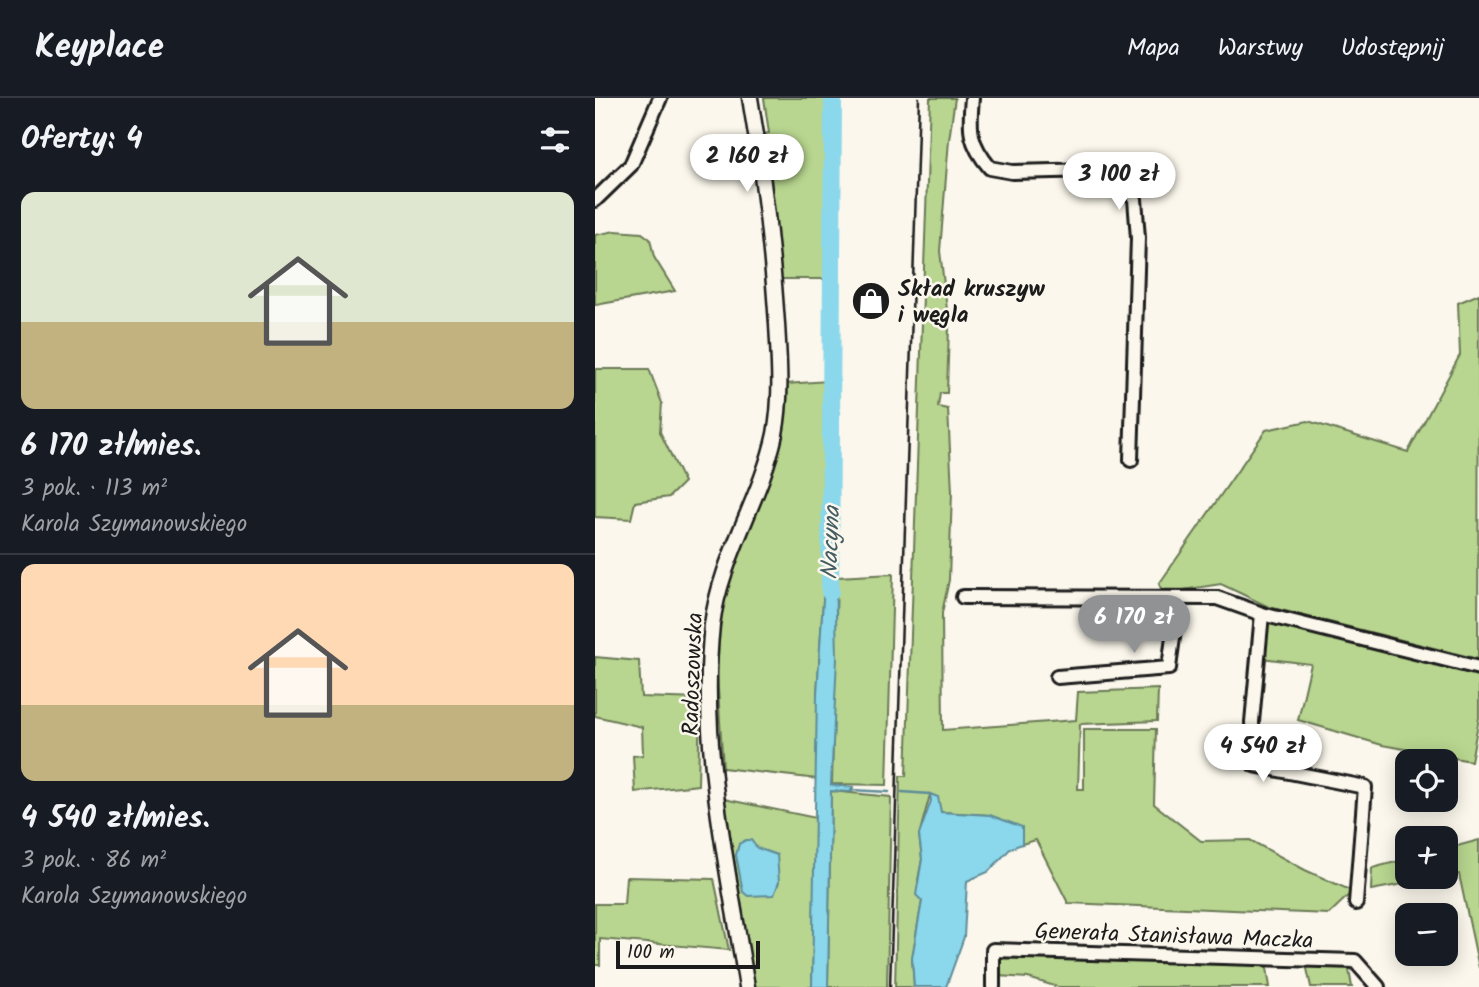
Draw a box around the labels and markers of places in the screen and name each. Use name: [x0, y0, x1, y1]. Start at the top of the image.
pin: 2 160 zł: [675, 134, 819, 194]
pin: 3 100 zł: [1047, 152, 1191, 212]
place label: Skład kruszyw i węgla: [898, 272, 1045, 334]
shop icon: Skład kruszyw i węgla: [850, 280, 892, 322]
pin: 6 170 zł: [1062, 596, 1206, 655]
pin: 4 540 zł: [1191, 724, 1335, 784]

